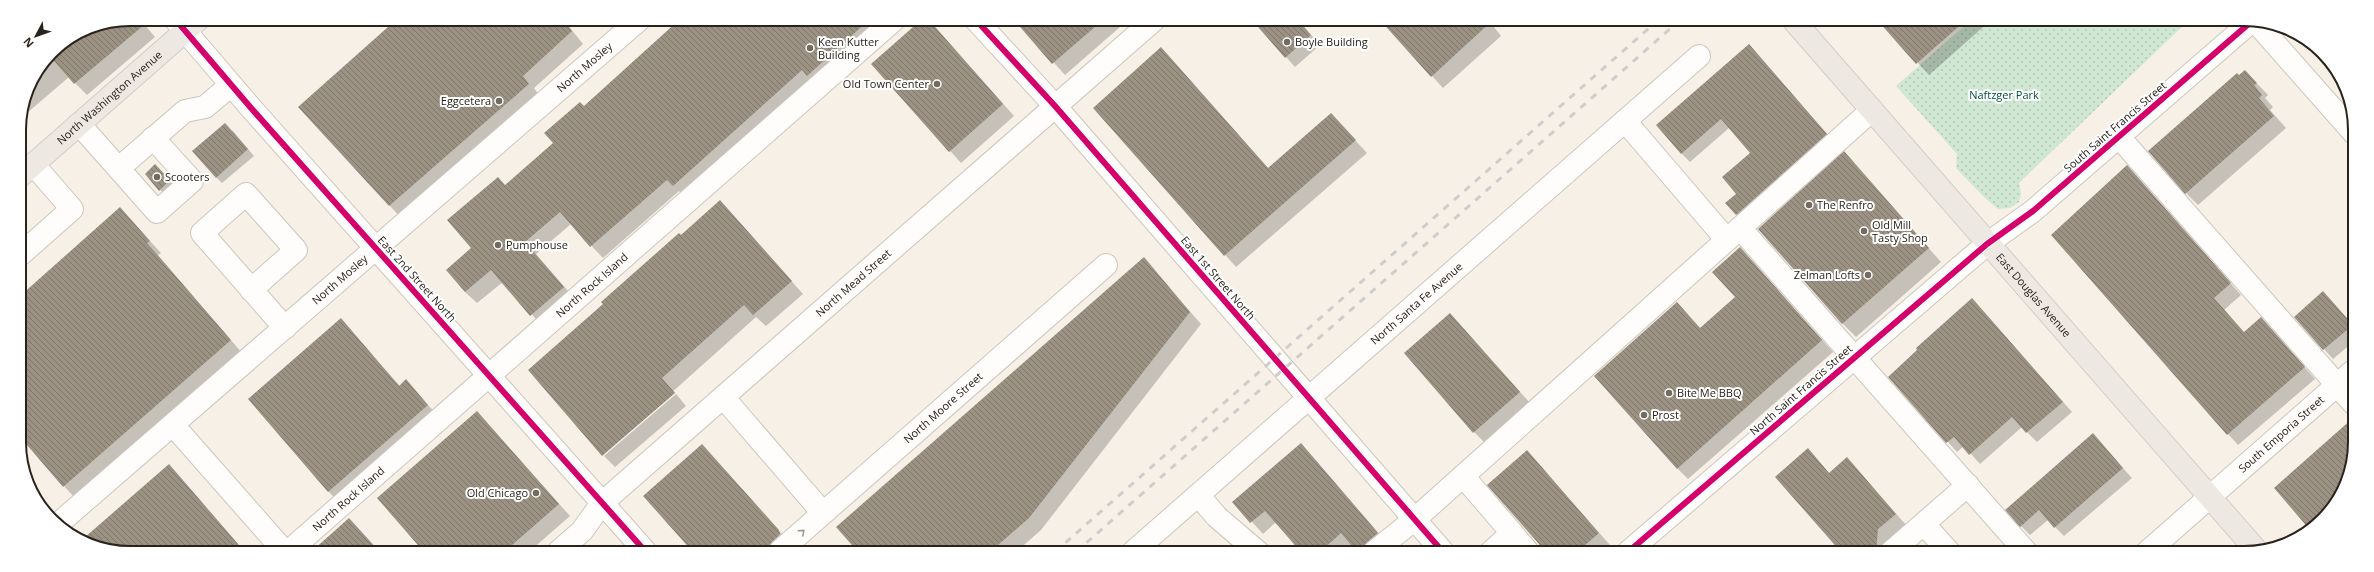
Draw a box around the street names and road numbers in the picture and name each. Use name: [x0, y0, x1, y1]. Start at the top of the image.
street label: North Mosley: [553, 38, 616, 95]
street label: North Washington Avenue: [53, 47, 165, 147]
street label: South Saint Francis Street: [2060, 78, 2169, 175]
street label: East 2nd Street North: [375, 233, 460, 325]
street label: East 1st Street North: [1178, 233, 1259, 323]
street label: North Mead Street: [812, 245, 894, 320]
street label: North Rock Island: [552, 249, 631, 320]
street label: East Douglas Avenue: [1993, 250, 2075, 340]
street label: North Mosley: [308, 251, 371, 308]
street label: North Santa Fe Avenue: [1367, 259, 1465, 348]
street label: North Saint Francis Street: [1746, 341, 1855, 438]
street label: North Moore Street: [900, 369, 986, 446]
street label: South Emporia Street: [2235, 392, 2327, 476]
street label: North Rock Island: [309, 463, 387, 534]

